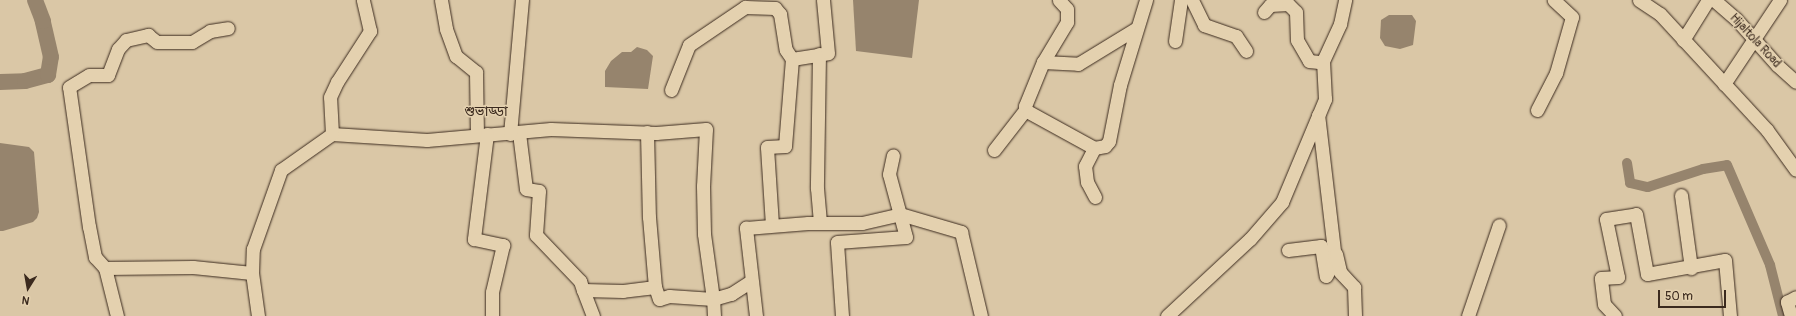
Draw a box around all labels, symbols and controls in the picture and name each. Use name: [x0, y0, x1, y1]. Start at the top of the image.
street label: Hijaltola Road: [1726, 11, 1784, 71]
district label: শুভাড্ডা: [464, 104, 508, 120]
north arrow: [8, 268, 48, 308]
scale bar: [1660, 282, 1728, 308]
text: 50 m: [1665, 289, 1693, 304]
text: N: [21, 293, 31, 307]

